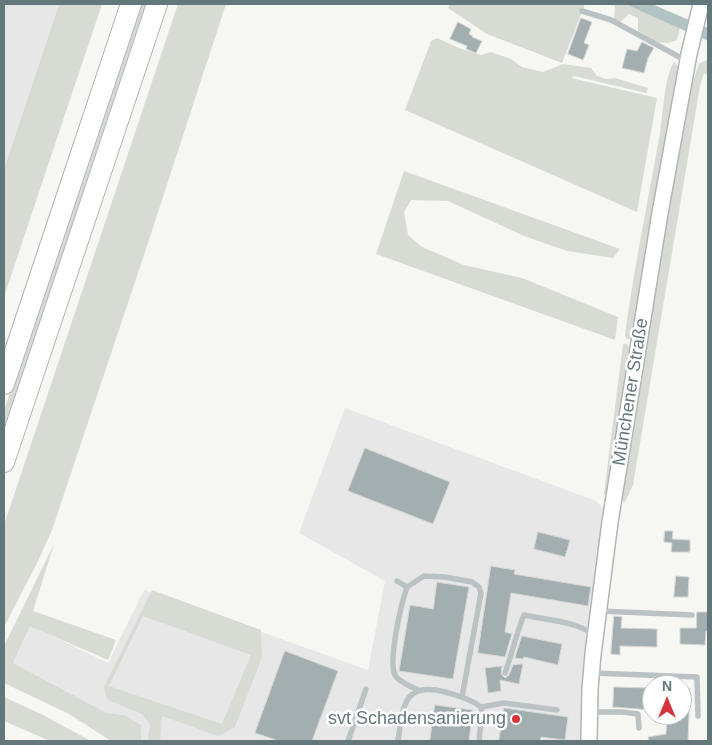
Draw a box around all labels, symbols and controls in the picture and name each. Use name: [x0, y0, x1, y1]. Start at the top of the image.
street label: Münchener Straße: [609, 317, 653, 467]
north arrow: [642, 675, 692, 725]
text: N: [662, 678, 672, 694]
place label: svt Schadensanierung: [328, 708, 506, 730]
marker: svt Schadensanierung: [510, 713, 522, 725]

